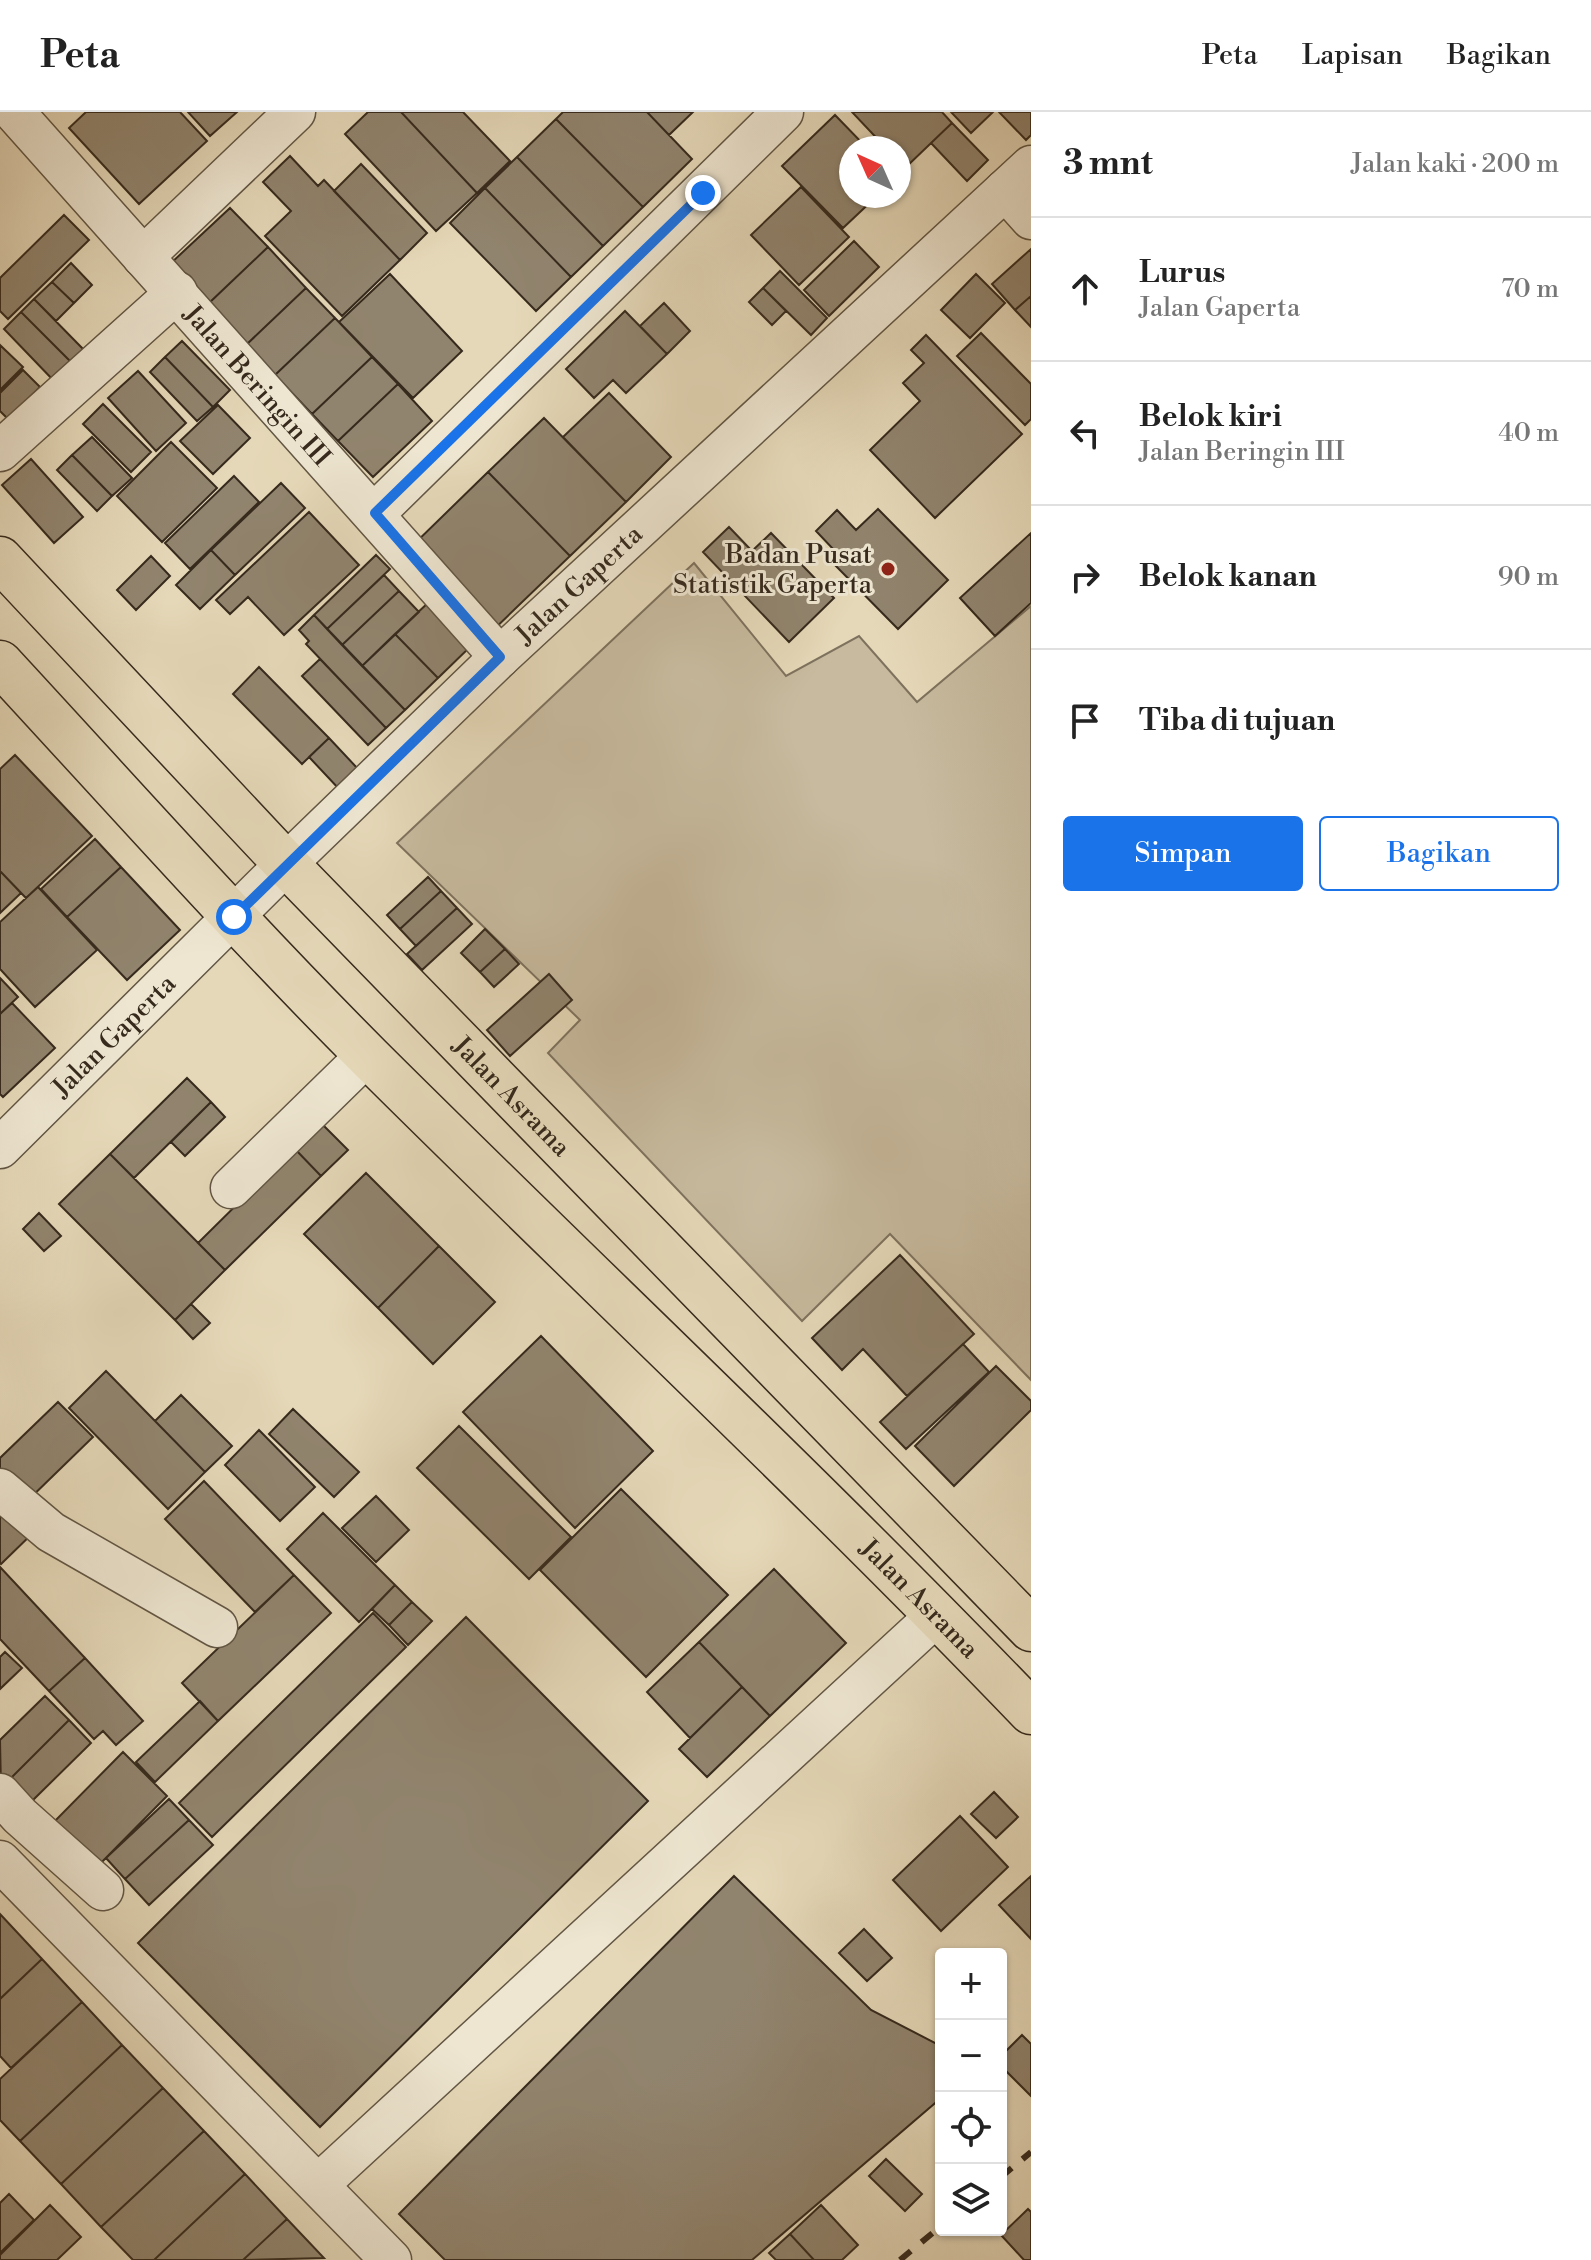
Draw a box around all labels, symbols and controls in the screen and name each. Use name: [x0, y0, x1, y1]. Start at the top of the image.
text: Peta: [40, 32, 120, 79]
text: Peta: [1202, 38, 1258, 73]
text: Lapisan: [1302, 38, 1403, 73]
text: Bagikan: [1447, 38, 1551, 73]
north arrow: [839, 136, 911, 208]
text: 3 mnt: [1063, 143, 1153, 185]
text: Jalan kaki · 200 m: [1351, 148, 1559, 180]
route end: [685, 175, 721, 211]
text: Lurus: [1139, 254, 1225, 292]
icon: ahead: [1063, 267, 1107, 311]
text: 70 m: [1501, 273, 1559, 305]
text: Jalan Gaperta: [1139, 292, 1300, 324]
street label: Jalan Beringin III: [176, 298, 337, 473]
text: Belok kiri: [1139, 398, 1282, 436]
icon: left: [1063, 411, 1107, 455]
text: 40 m: [1498, 417, 1559, 449]
text: Jalan Beringin III: [1139, 436, 1345, 468]
street label: Jalan Gaperta: [509, 518, 650, 652]
place label: Badan Pusat Statistik Gaperta: [673, 539, 873, 601]
icon: right: [1063, 555, 1107, 599]
text: Belok kanan: [1139, 558, 1317, 596]
marker: Badan Pusat Statistik Gaperta: [879, 560, 897, 578]
text: 90 m: [1498, 561, 1559, 593]
icon: arrive: [1063, 699, 1107, 743]
text: Tiba di tujuan: [1139, 702, 1335, 740]
button: Simpan: [1063, 816, 1303, 891]
button: Bagikan: [1319, 816, 1559, 891]
route start: [216, 899, 252, 935]
street label: Jalan Gaperta: [45, 967, 183, 1105]
street label: Jalan Asrama: [445, 1029, 578, 1164]
street label: Jalan Asrama: [852, 1532, 986, 1666]
map controls: [935, 1948, 1007, 2236]
button: +: [935, 1948, 1007, 2020]
button: −: [935, 2020, 1007, 2092]
button: locate: [935, 2092, 1007, 2164]
button: layers: [935, 2164, 1007, 2236]

